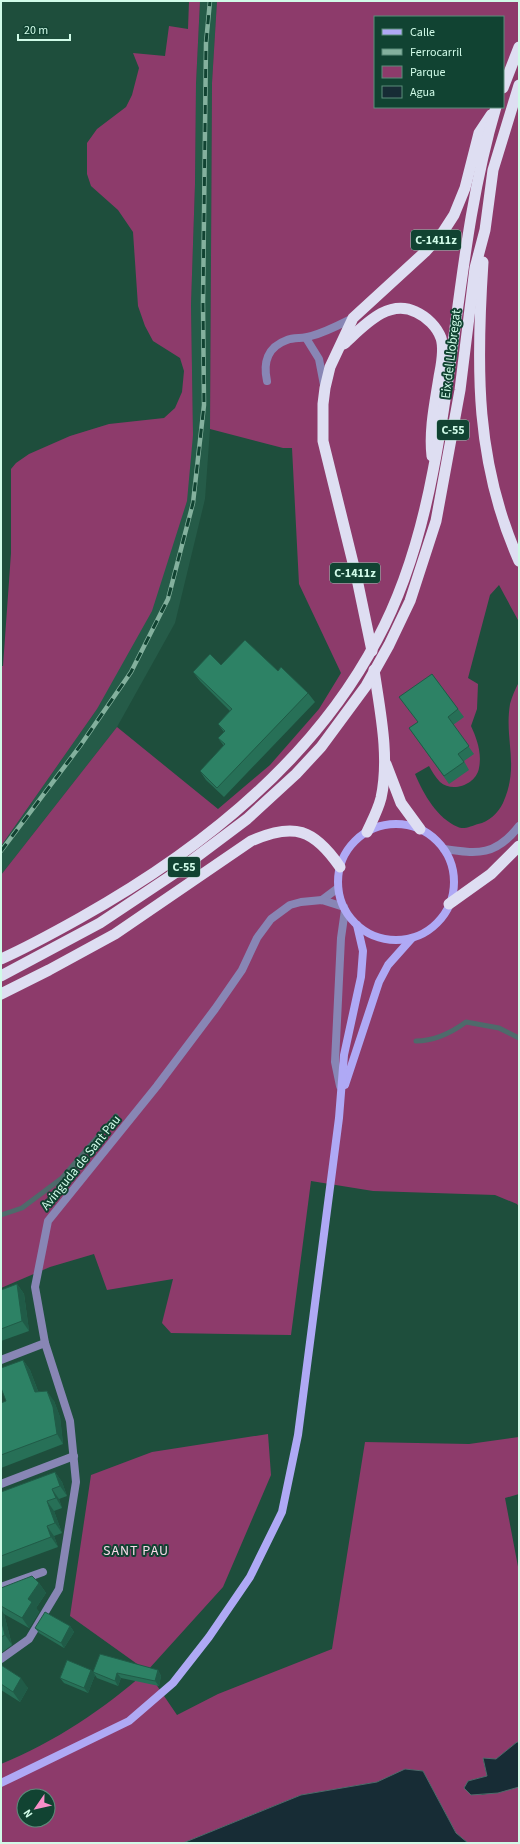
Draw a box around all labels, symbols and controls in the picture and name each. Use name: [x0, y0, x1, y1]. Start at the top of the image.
scale bar: [18, 16, 70, 42]
legend: [374, 16, 504, 108]
text: 20 m: [24, 22, 48, 39]
text: Calle: [410, 24, 435, 41]
text: Ferrocarril: [410, 44, 462, 61]
text: Parque: [410, 64, 446, 81]
text: Agua: [410, 84, 435, 101]
road number: C-1411z: [411, 230, 461, 250]
street label: Eix del Llobregat: [437, 308, 465, 400]
road number: C-55: [437, 420, 469, 440]
road number: C-1411z: [330, 563, 380, 583]
road number: C-55: [168, 857, 200, 877]
street label: Avinguda de Sant Pau: [37, 1111, 125, 1214]
district label: SANT PAU: [103, 1541, 169, 1561]
north arrow: [16, 1788, 56, 1828]
text: N: [20, 1806, 36, 1821]

